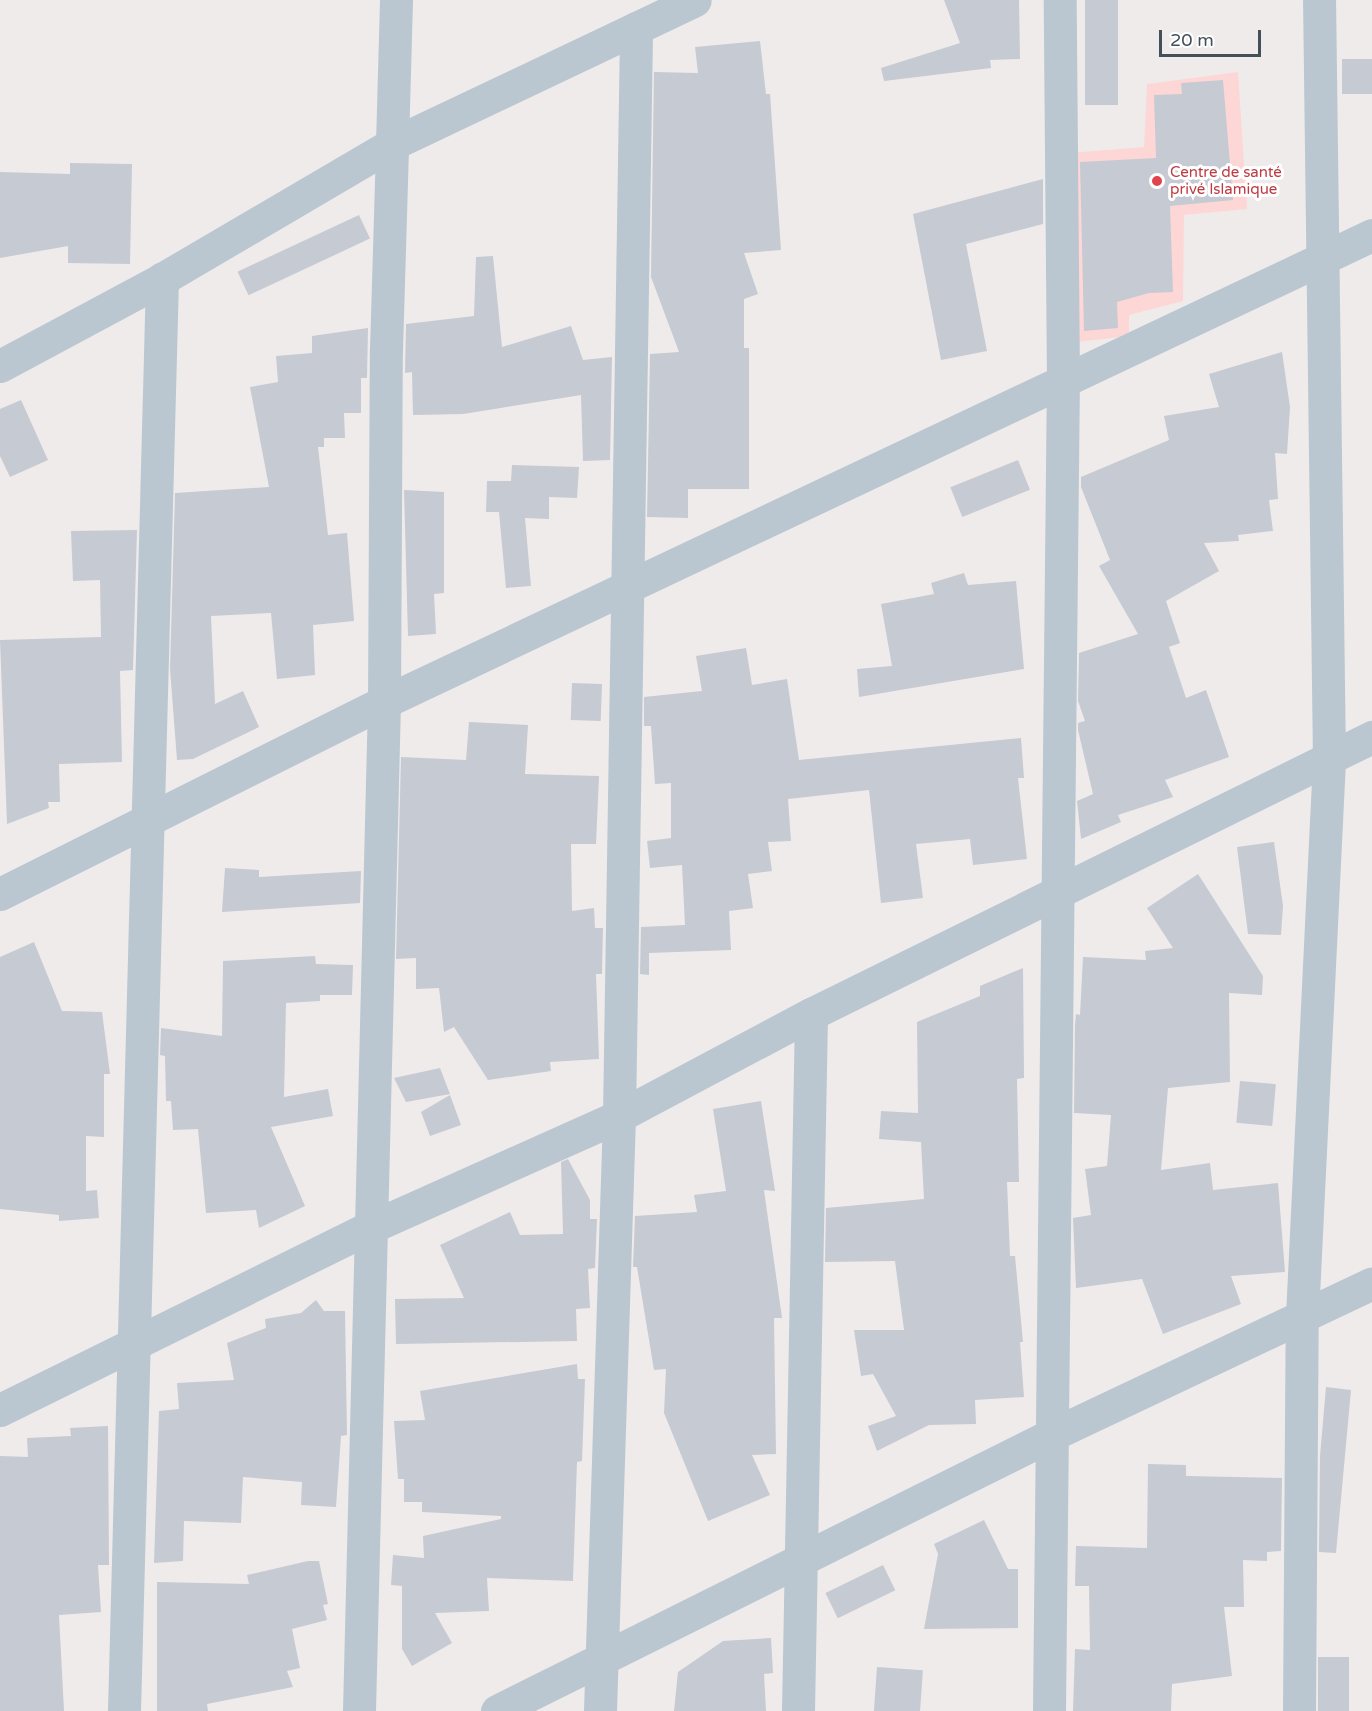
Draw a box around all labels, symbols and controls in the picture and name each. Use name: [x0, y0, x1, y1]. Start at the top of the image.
scale bar: [1162, 18, 1264, 56]
text: 20 m: [1170, 29, 1214, 51]
place label: Centre de santé privé Islamique: [1170, 163, 1282, 198]
marker: Centre de santé privé Islamique: [1148, 172, 1166, 190]

